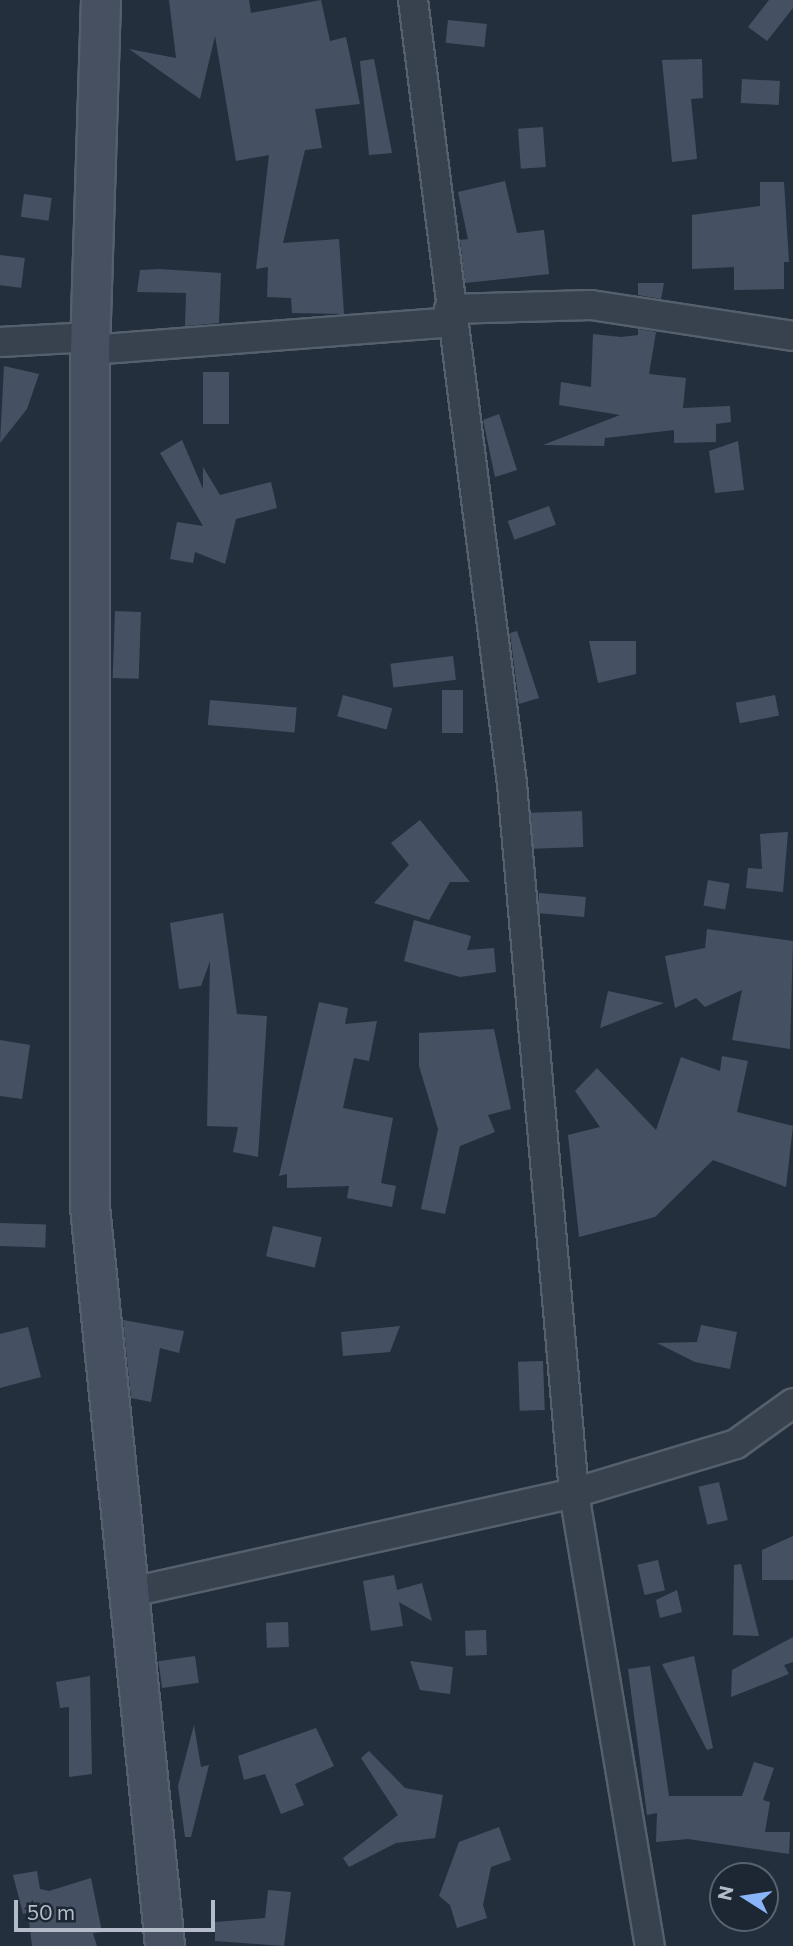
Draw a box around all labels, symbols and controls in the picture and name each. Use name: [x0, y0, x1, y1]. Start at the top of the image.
north arrow: [709, 1862, 779, 1932]
text: N: [712, 1884, 738, 1902]
scale bar: [18, 1886, 219, 1930]
text: 50 m: [27, 1899, 75, 1924]

